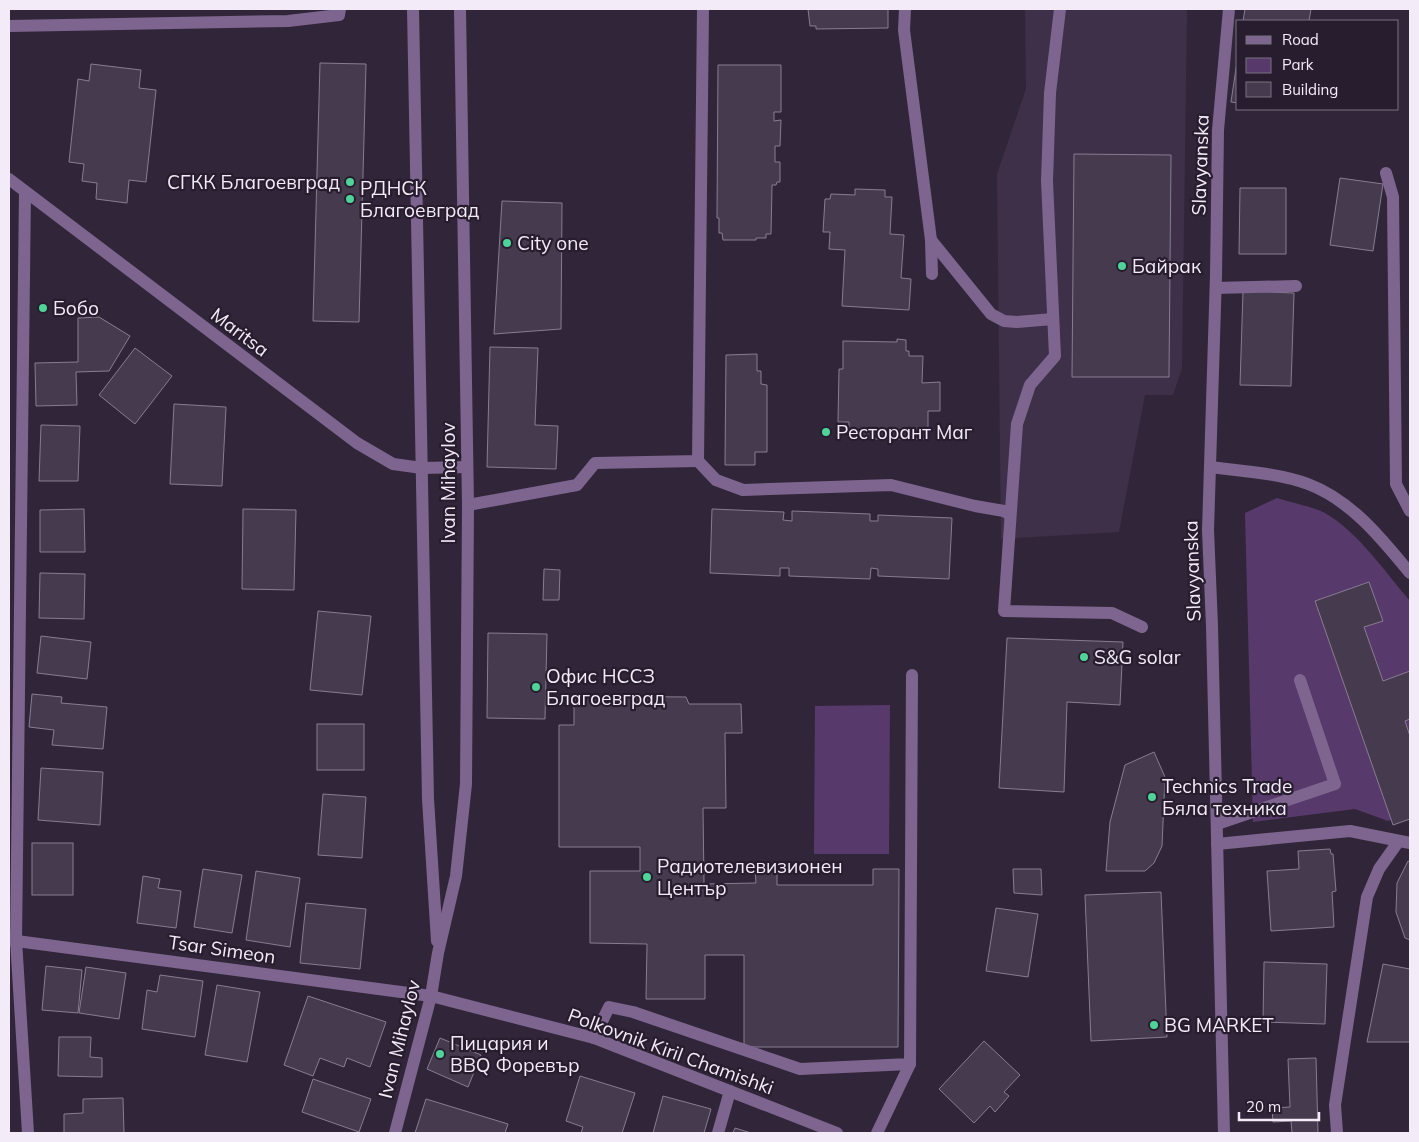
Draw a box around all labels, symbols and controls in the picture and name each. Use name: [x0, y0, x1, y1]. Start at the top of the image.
legend: [1236, 20, 1399, 110]
text: Road: [1282, 30, 1319, 49]
text: Park: [1282, 55, 1314, 74]
text: Building: [1282, 80, 1338, 99]
street label: Slavyanska: [1186, 114, 1214, 216]
place label: СГКК Благоевград: [167, 170, 340, 194]
marker: СГКК Благоевград: [344, 176, 356, 188]
place label: РДНСК Благоевград: [360, 176, 480, 222]
marker: РДНСК Благоевград: [344, 193, 356, 205]
place label: City one: [517, 231, 589, 255]
marker: City one: [501, 237, 513, 249]
place label: Байрак: [1132, 254, 1202, 278]
marker: Байрак: [1116, 260, 1128, 272]
place label: Бобо: [53, 296, 99, 320]
marker: Бобо: [37, 302, 49, 314]
street label: Maritsa: [206, 302, 274, 362]
place label: Ресторант Маг: [836, 420, 973, 444]
street label: Ivan Mihaylov: [436, 423, 460, 544]
marker: Ресторант Маг: [820, 426, 832, 438]
street label: Slavyanska: [1178, 520, 1206, 622]
place label: S&G solar: [1094, 645, 1181, 669]
marker: S&G solar: [1078, 651, 1090, 663]
place label: Офис НССЗ Благоевград: [546, 664, 666, 710]
marker: Офис НССЗ Благоевград: [530, 681, 542, 693]
place label: Technics Trade Бяла техника: [1162, 774, 1292, 820]
marker: Technics Trade Бяла техника: [1146, 791, 1158, 803]
place label: Радиотелевизионен Център: [657, 854, 843, 900]
marker: Радиотелевизионен Център: [641, 871, 653, 883]
street label: Tsar Simeon: [167, 930, 277, 968]
street label: Ivan Mihaylov: [373, 977, 425, 1101]
street label: Polkovnik Kiril Chamishki: [565, 1003, 777, 1099]
place label: BG MARKET: [1164, 1013, 1274, 1037]
marker: BG MARKET: [1148, 1019, 1160, 1031]
place label: Пицария и BBQ Форевър: [450, 1031, 580, 1077]
marker: Пицария и BBQ Форевър: [434, 1048, 446, 1060]
scale bar: [1239, 1090, 1319, 1122]
text: 20 m: [1246, 1097, 1281, 1116]

